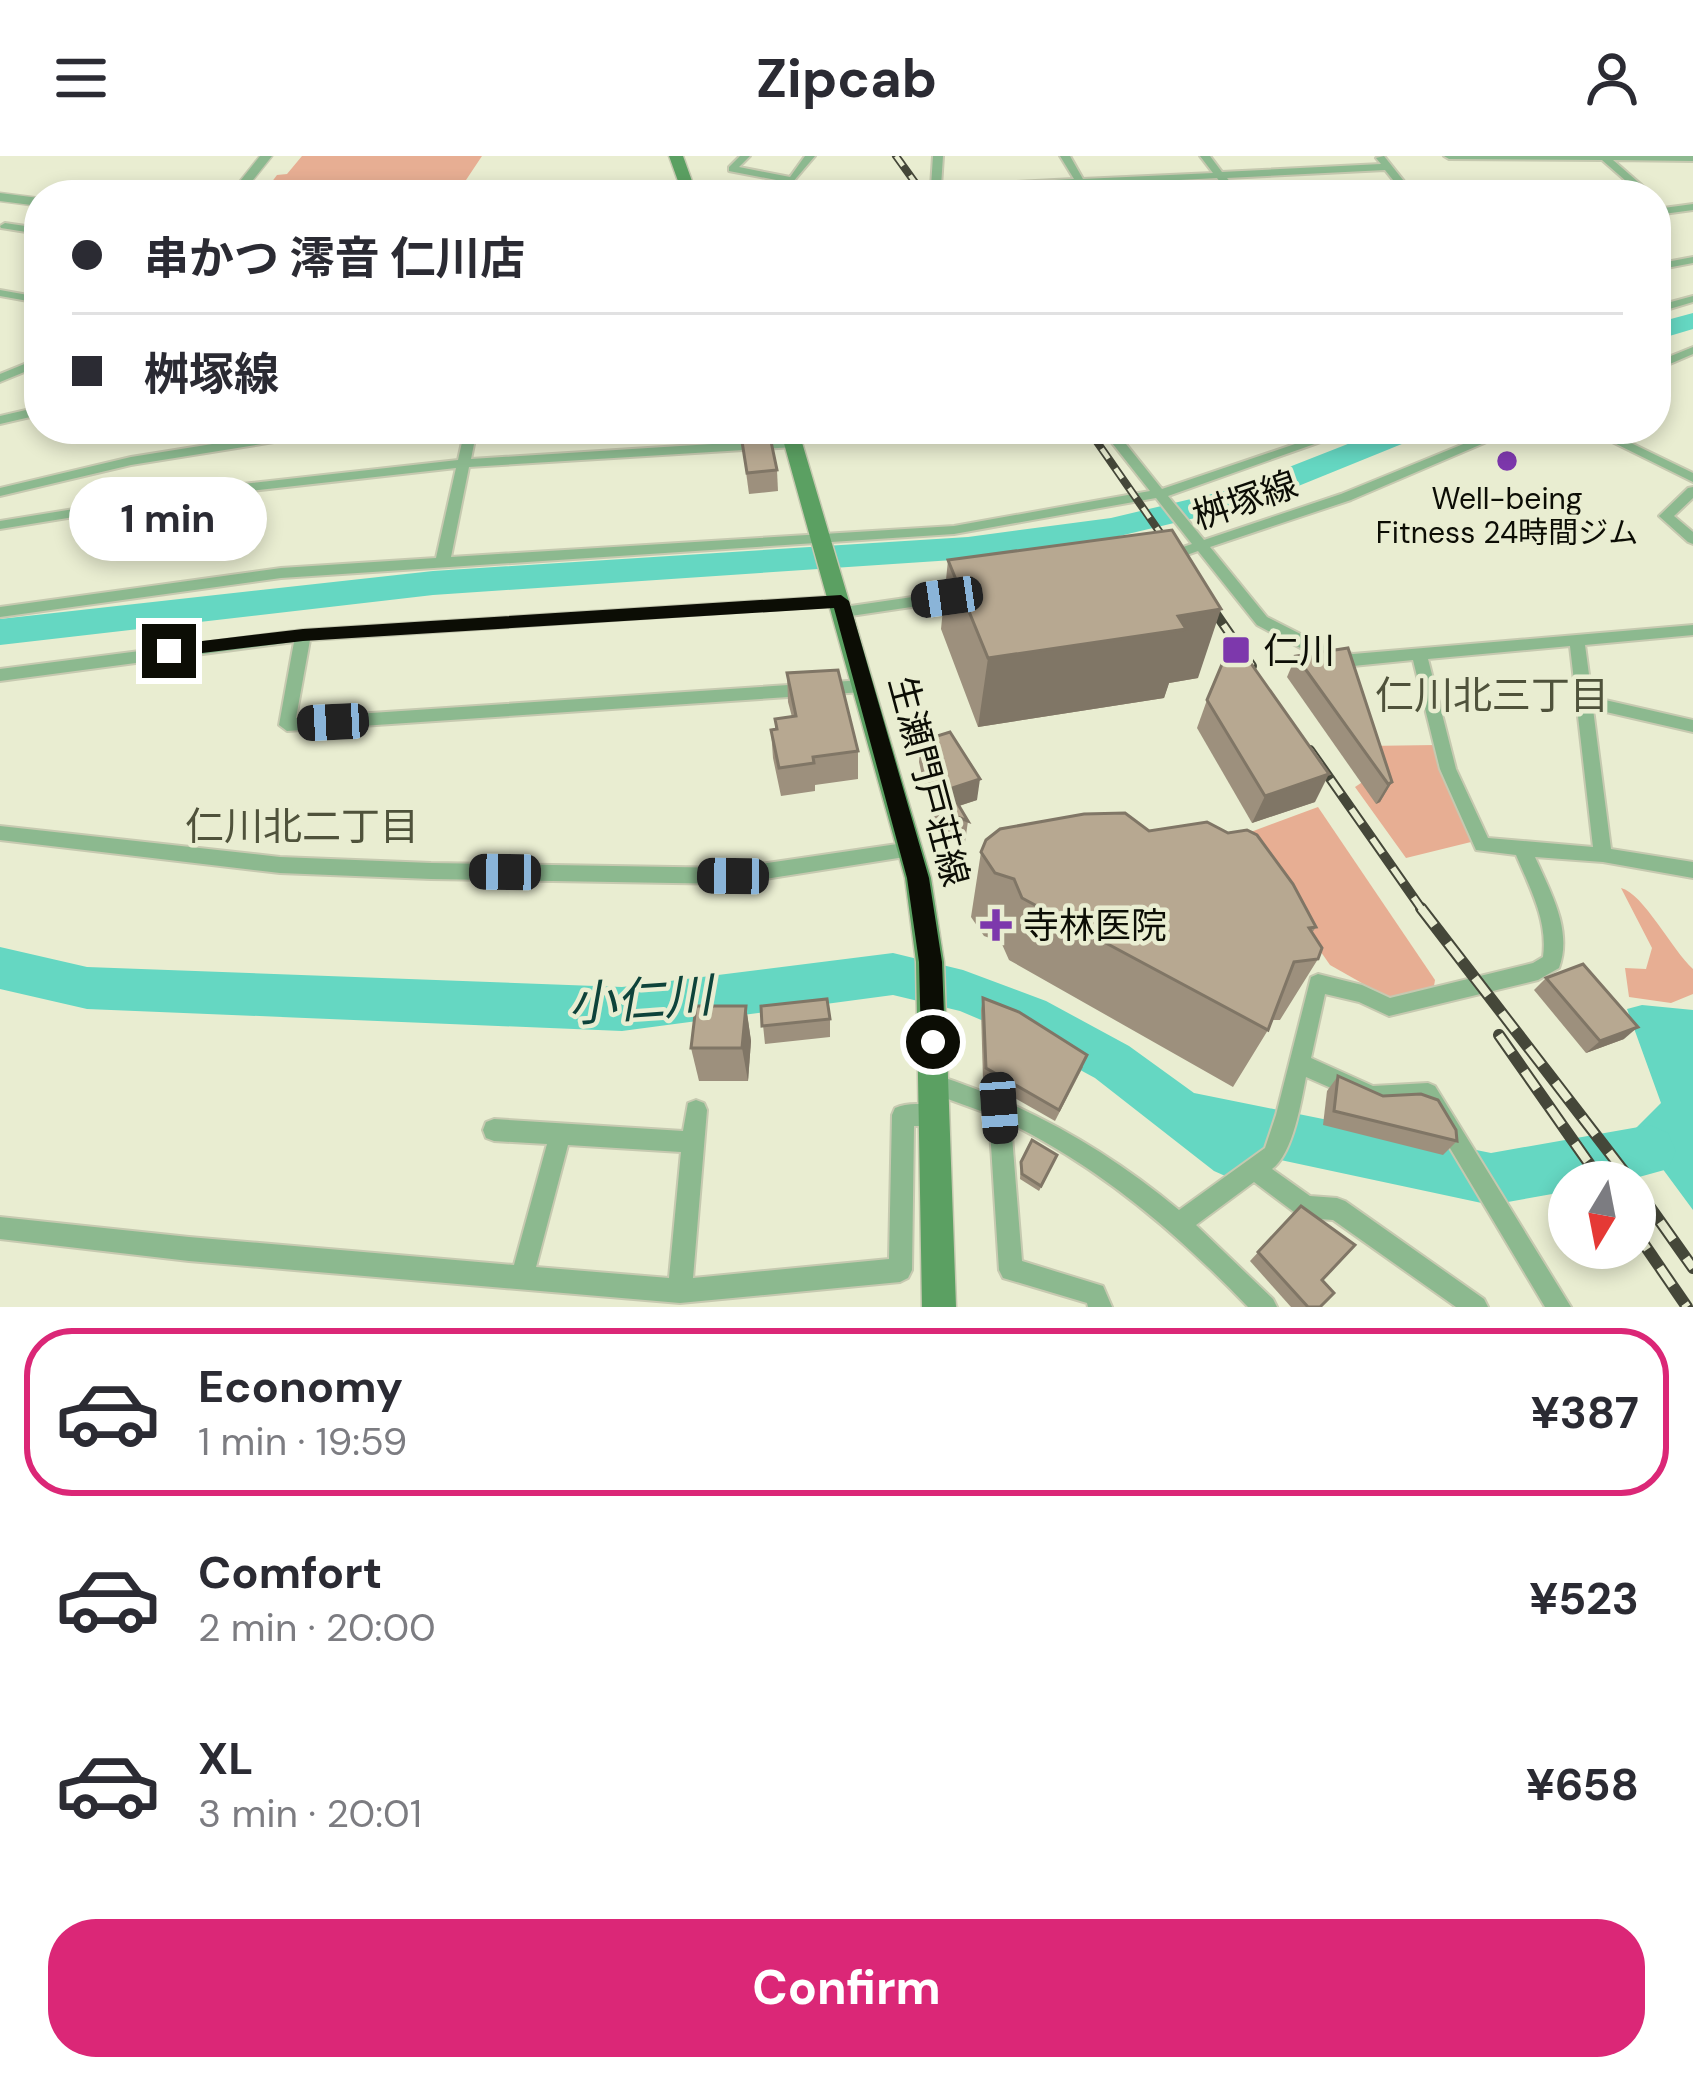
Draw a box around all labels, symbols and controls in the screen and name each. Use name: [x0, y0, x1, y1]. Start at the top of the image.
text: Zipcab: [756, 43, 937, 114]
icon: menu: [48, 45, 114, 111]
icon: person: [1579, 45, 1645, 111]
text: 串かつ 澪音 仁川店: [144, 229, 525, 288]
text: 桝塚線: [144, 345, 279, 404]
marker: Well-being Fitness 24時間ジム: [1494, 448, 1520, 474]
street label: 桝塚線: [1186, 460, 1304, 540]
callout: 1 min: [70, 477, 268, 561]
place label: Well-being Fitness 24時間ジム: [1376, 479, 1638, 552]
text: 1 min: [121, 493, 215, 544]
car: [909, 574, 985, 620]
route end: [142, 624, 196, 678]
place label: 仁川: [1263, 627, 1335, 674]
marker: 仁川: [1220, 634, 1252, 666]
district label: 仁川北三丁目: [1375, 670, 1609, 721]
street label: 生瀬門戸荘線: [878, 671, 980, 891]
car: [296, 702, 370, 742]
district label: 仁川北二丁目: [185, 801, 419, 852]
car: [469, 853, 541, 891]
car: [697, 857, 769, 895]
place label: 寺林医院: [1023, 902, 1167, 949]
marker: 寺林医院: [980, 909, 1012, 941]
water label: 小仁川: [566, 963, 719, 1036]
route start: [906, 1015, 960, 1069]
car: [979, 1071, 1019, 1145]
north arrow: [1548, 1161, 1656, 1269]
map controls: [1548, 1161, 1656, 1269]
text: Economy: [198, 1357, 403, 1416]
icon: car: [54, 1358, 162, 1466]
text: ¥387: [1530, 1383, 1639, 1442]
text: 1 min · 19:59: [198, 1416, 407, 1467]
text: Comfort: [198, 1543, 382, 1602]
icon: car: [54, 1544, 162, 1652]
text: ¥523: [1529, 1569, 1639, 1628]
text: 2 min · 20:00: [198, 1602, 436, 1653]
text: XL: [198, 1729, 253, 1788]
icon: car: [54, 1730, 162, 1838]
text: ¥658: [1526, 1755, 1639, 1814]
text: 3 min · 20:01: [198, 1788, 422, 1839]
button: Confirm: [48, 1919, 1645, 2057]

